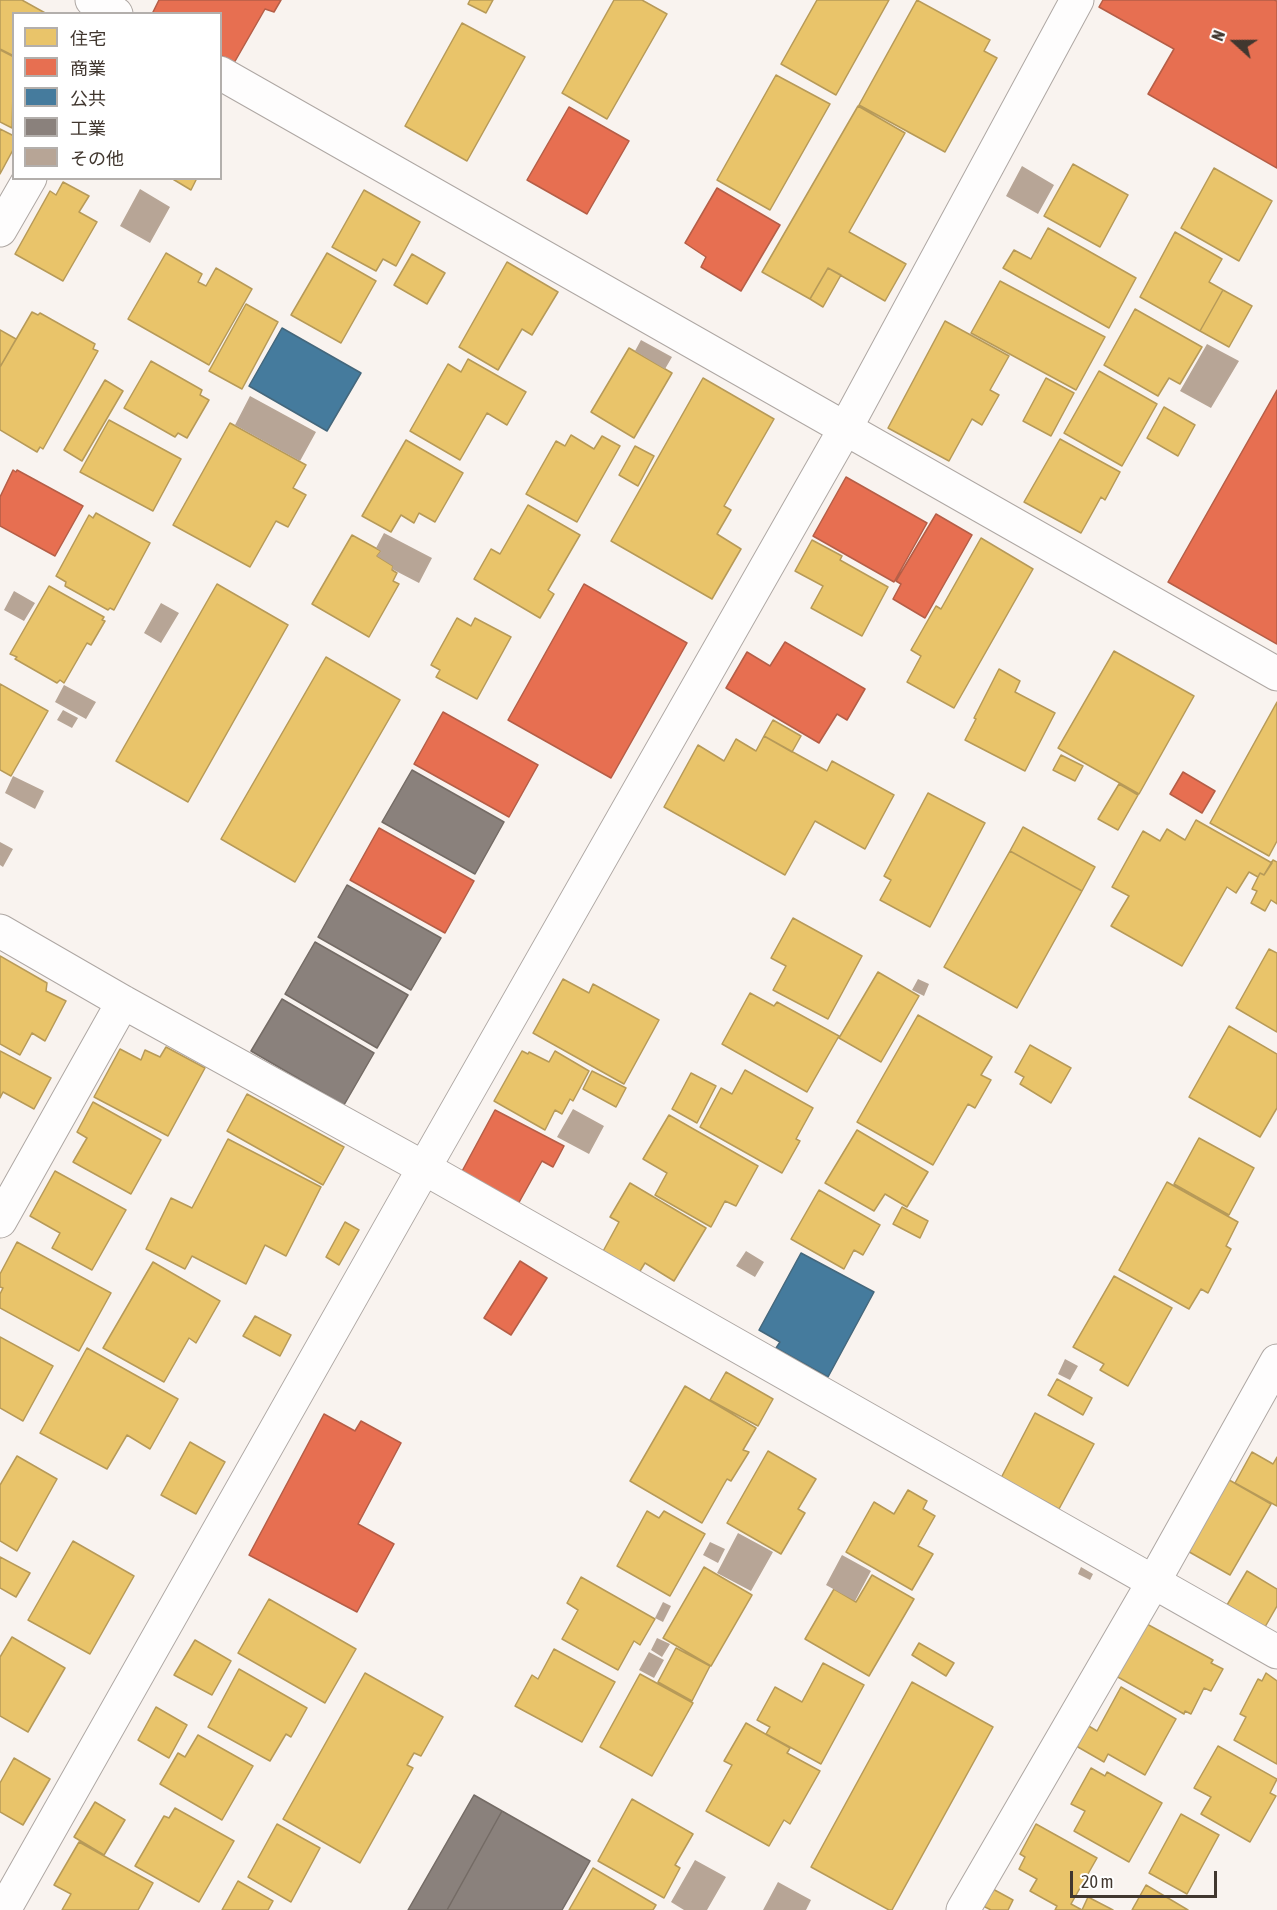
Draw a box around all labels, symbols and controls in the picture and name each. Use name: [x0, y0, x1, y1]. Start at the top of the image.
legend: [12, 12, 222, 180]
north arrow: [1205, 12, 1265, 72]
text: 住宅: [70, 28, 106, 49]
text: N: [1208, 28, 1228, 43]
text: 商業: [70, 58, 106, 79]
text: 公共: [70, 88, 106, 109]
text: 工業: [70, 118, 106, 139]
text: その他: [70, 148, 124, 169]
scale bar: [1073, 1859, 1220, 1897]
text: 20 m: [1081, 1871, 1113, 1892]

